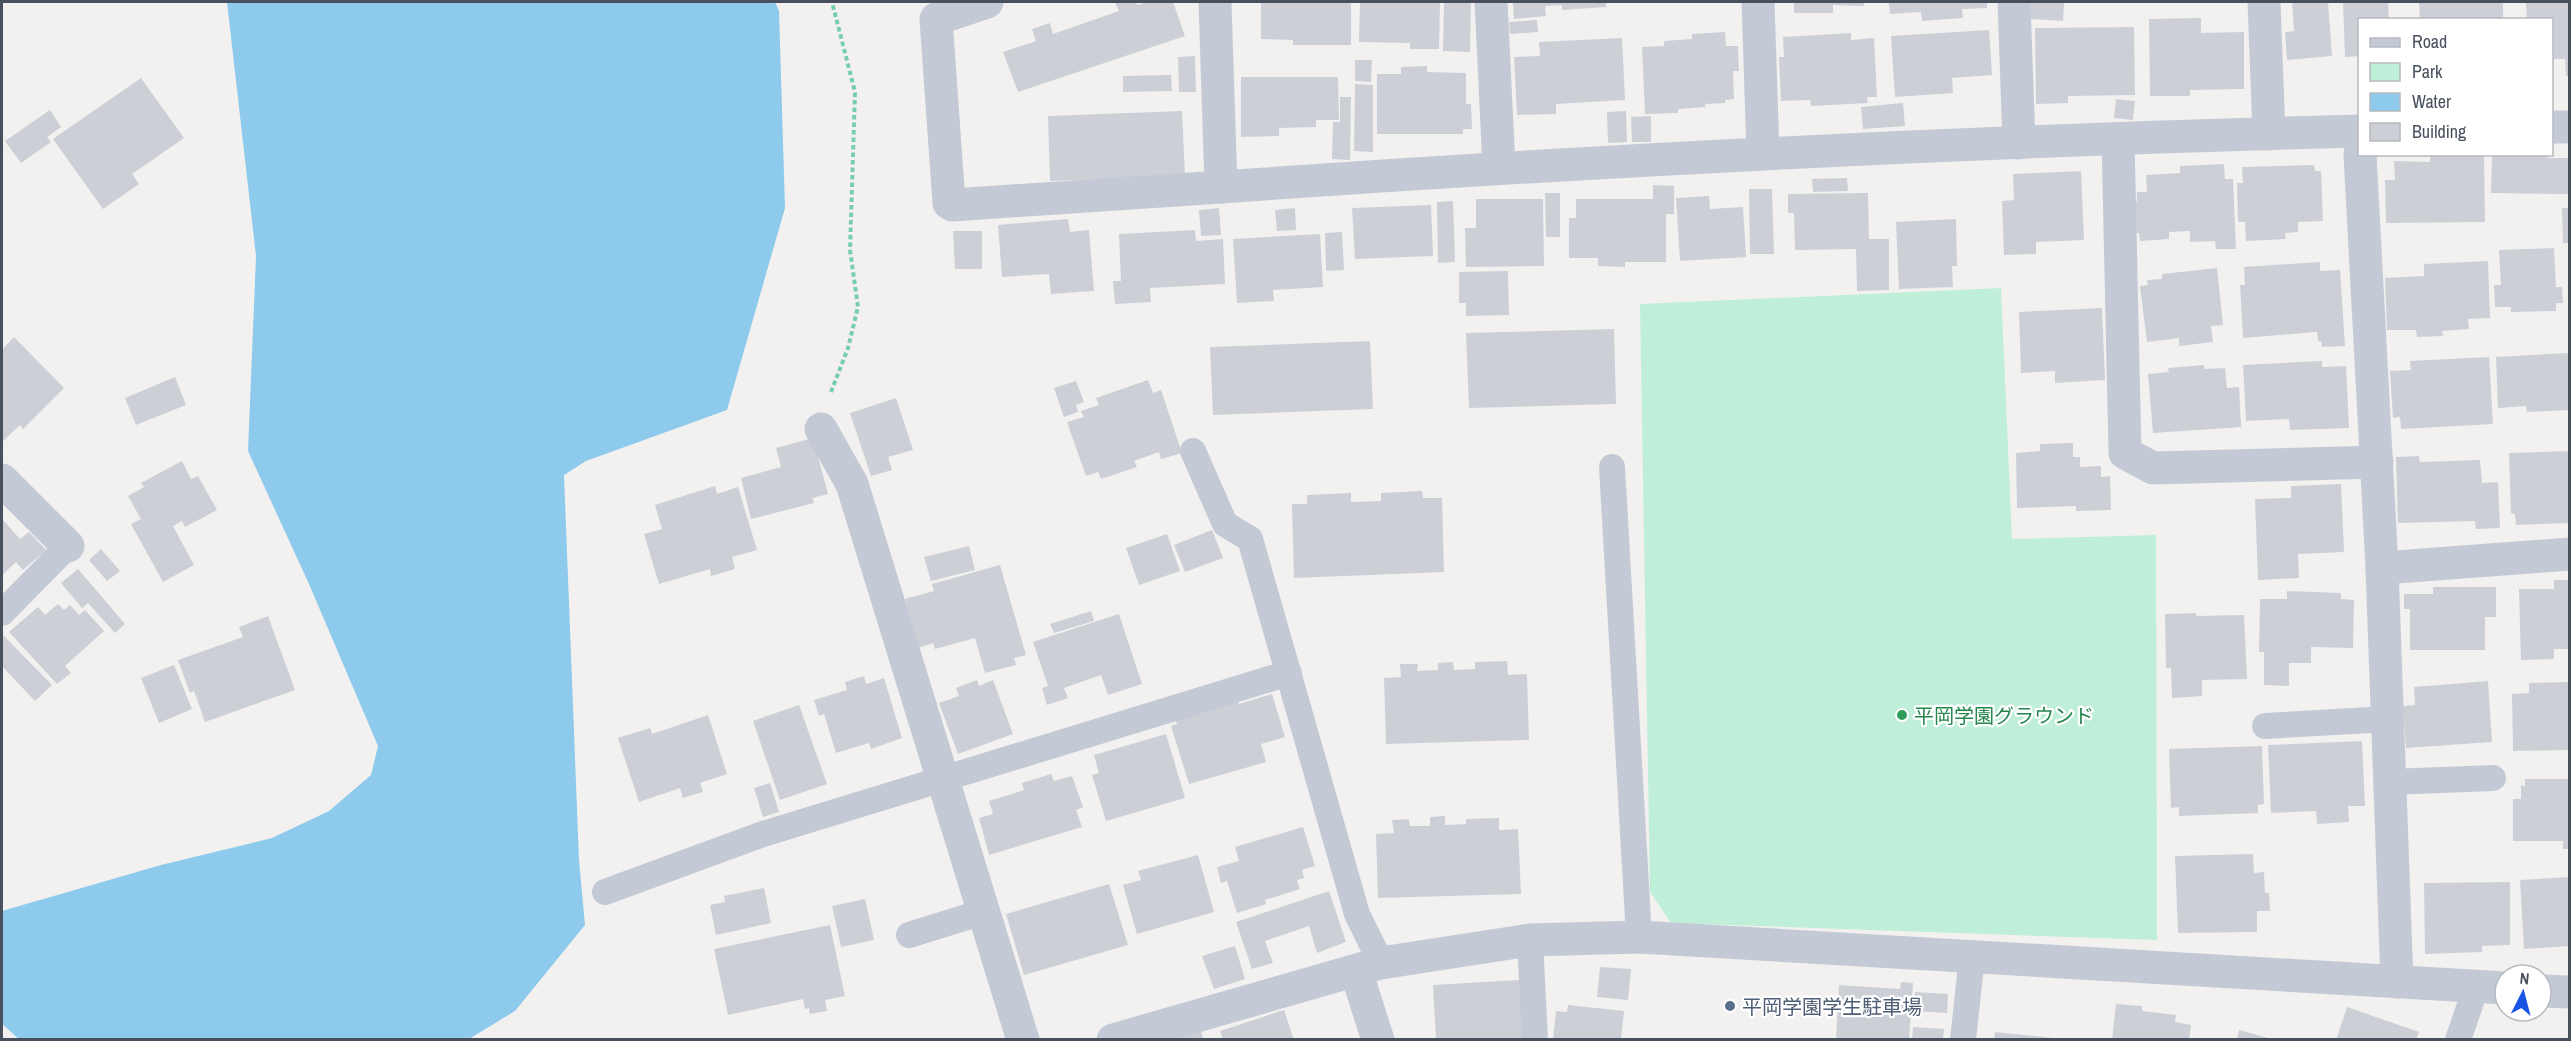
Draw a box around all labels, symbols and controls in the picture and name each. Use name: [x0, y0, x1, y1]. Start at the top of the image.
legend: [2358, 18, 2553, 156]
text: Road: [2412, 29, 2447, 54]
text: Park: [2412, 59, 2443, 84]
text: Water: [2412, 89, 2451, 114]
text: Building: [2412, 119, 2467, 144]
place label: 平岡学園グラウンド: [1914, 702, 2094, 729]
marker: 平岡学園グラウンド: [1895, 708, 1909, 722]
north arrow: [2493, 963, 2553, 1023]
text: N: [2519, 967, 2530, 990]
place label: 平岡学園学生駐車場: [1742, 993, 1922, 1020]
marker: 平岡学園学生駐車場: [1723, 999, 1737, 1013]

